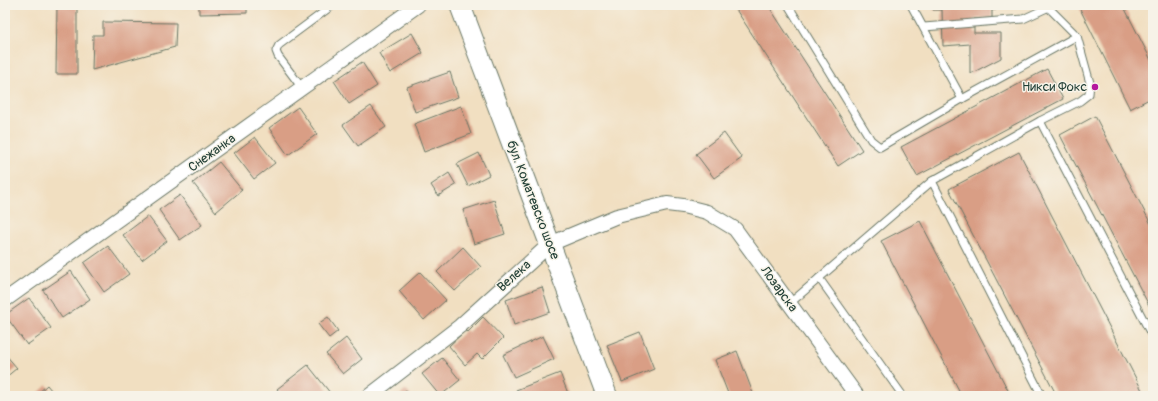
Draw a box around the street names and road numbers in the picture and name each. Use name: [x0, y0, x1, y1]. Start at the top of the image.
street label: Снежанка: [185, 131, 239, 175]
street label: бул. Коматевско шосе: [503, 138, 563, 262]
street label: Велека: [494, 257, 534, 295]
street label: Лозарска: [756, 262, 801, 315]

